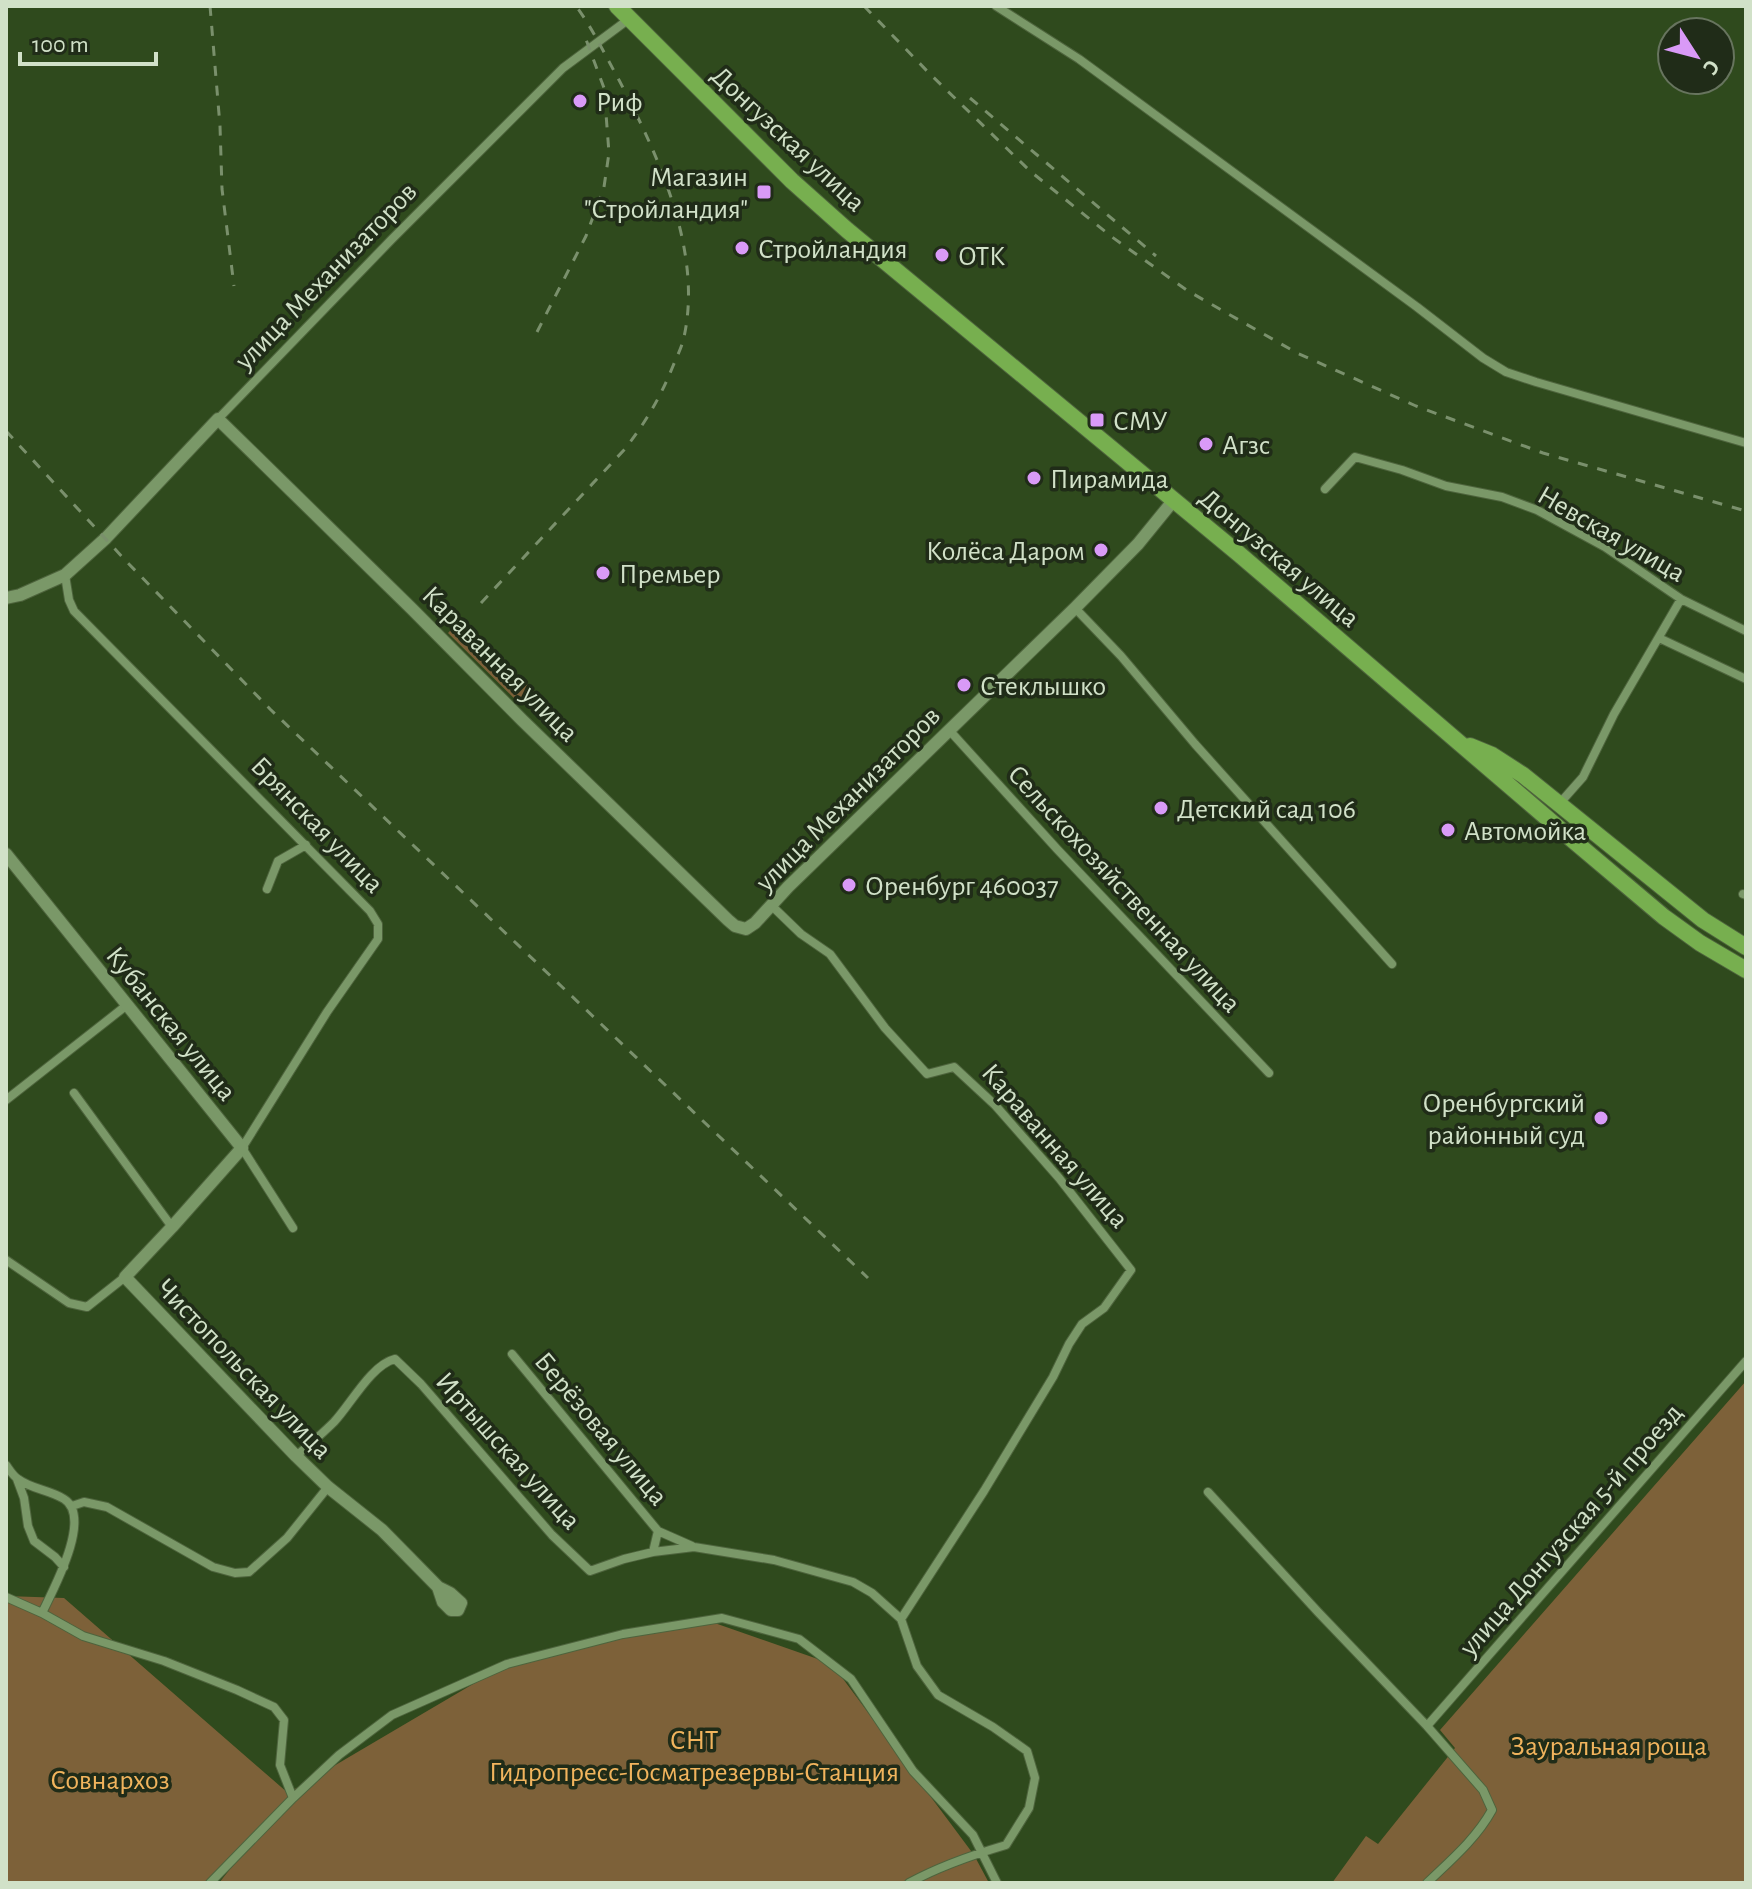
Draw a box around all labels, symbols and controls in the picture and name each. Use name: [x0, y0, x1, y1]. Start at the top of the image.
scale bar: [20, 16, 156, 66]
north arrow: [1656, 16, 1736, 96]
text: 100 m: [32, 33, 89, 57]
text: С: [1699, 56, 1724, 79]
street label: Донгузская улица: [705, 61, 870, 218]
place label: Риф: [596, 89, 642, 117]
marker: Риф: [571, 92, 589, 110]
place label: Магазин "Стройландия": [584, 164, 748, 224]
street label: улица Механизаторов: [230, 178, 423, 376]
marker: Магазин "Стройландия": [755, 183, 773, 201]
place label: Стройландия: [758, 236, 908, 264]
marker: Стройландия: [733, 239, 751, 257]
place label: ОТК: [958, 243, 1005, 271]
marker: ОТК: [933, 246, 951, 264]
place label: СМУ: [1113, 408, 1168, 436]
marker: СМУ: [1088, 411, 1106, 429]
place label: Агзс: [1222, 432, 1270, 460]
marker: Агзс: [1197, 435, 1215, 453]
place label: Пирамида: [1050, 466, 1169, 494]
marker: Пирамида: [1025, 469, 1043, 487]
street label: Невская улица: [1532, 481, 1690, 588]
street label: Донгузская улица: [1193, 484, 1364, 633]
place label: Колёса Даром: [926, 538, 1085, 566]
marker: Колёса Даром: [1092, 541, 1110, 559]
place label: Премьер: [619, 561, 721, 589]
marker: Премьер: [594, 564, 612, 582]
street label: Караванная улица: [416, 581, 583, 748]
place label: Стеклышко: [980, 673, 1106, 701]
marker: Стеклышко: [955, 676, 973, 694]
street label: улица Механизаторов: [750, 702, 946, 898]
street label: Брянская улица: [245, 752, 388, 899]
street label: Сельскохозяйственная улица: [1002, 760, 1245, 1019]
place label: Детский сад 106: [1177, 796, 1356, 824]
marker: Детский сад 106: [1152, 799, 1170, 817]
place label: Автомойка: [1464, 818, 1587, 846]
marker: Автомойка: [1439, 821, 1457, 839]
place label: Оренбург 460037: [865, 873, 1059, 901]
marker: Оренбург 460037: [840, 876, 858, 894]
street label: Кубанская улица: [100, 942, 241, 1107]
street label: Караванная улица: [976, 1059, 1133, 1234]
place label: Оренбургский районный суд: [1423, 1090, 1585, 1150]
marker: Оренбургский районный суд: [1592, 1109, 1610, 1127]
street label: Чистопольская улица: [151, 1274, 336, 1465]
street label: Берёзовая улица: [529, 1347, 672, 1511]
street label: Иртышская улица: [430, 1367, 585, 1536]
street label: улица Донгузская 5-й проезд: [1454, 1399, 1688, 1663]
park label: СНТ Гидропресс-Госматрезервы-Станция: [489, 1727, 899, 1787]
park label: Зауральная роща: [1511, 1733, 1707, 1761]
park label: Совнархоз: [50, 1767, 170, 1795]

